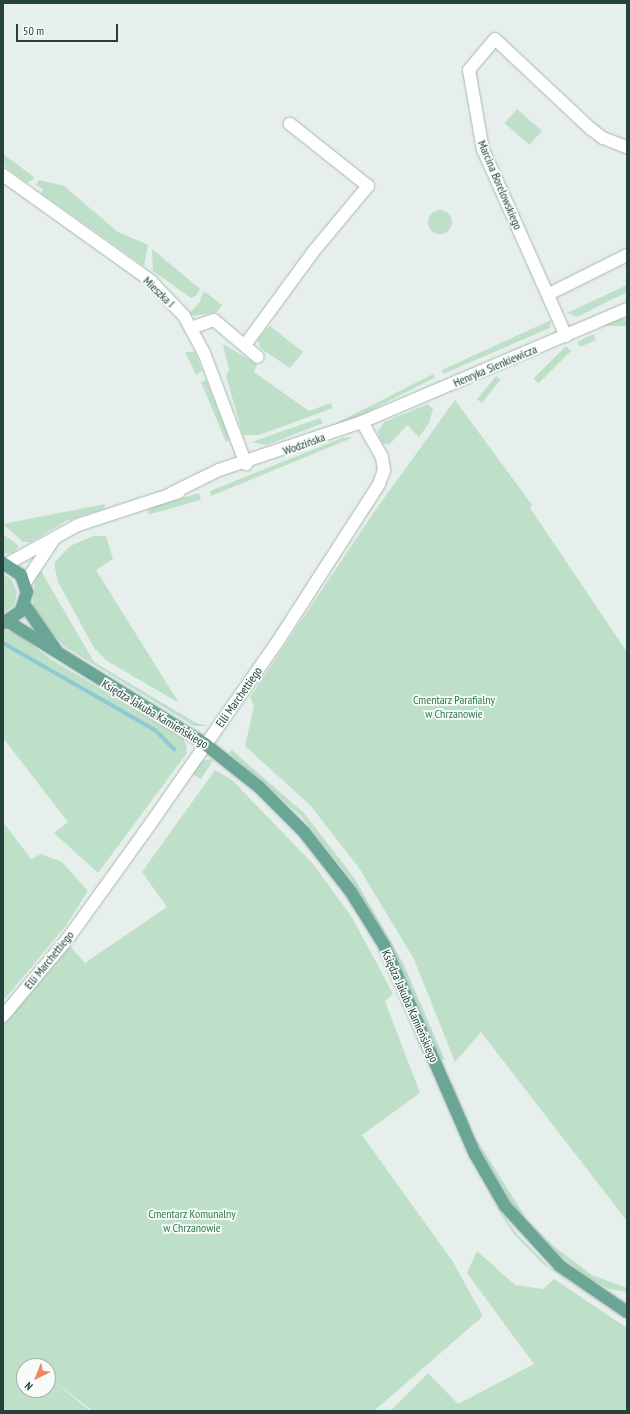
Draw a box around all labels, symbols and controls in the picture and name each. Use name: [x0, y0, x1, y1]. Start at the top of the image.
scale bar: [18, 16, 120, 42]
text: 50 m: [23, 23, 44, 38]
street label: Marcina Borelowskiego: [475, 138, 525, 232]
street label: Mieszka I: [140, 273, 178, 311]
street label: Henryka Sienkiewicza: [451, 342, 539, 390]
street label: Wodzińska: [281, 430, 327, 458]
street label: Elli Marchettiego: [213, 664, 265, 730]
street label: Księdza Jakuba Kamieńskiego: [99, 676, 211, 752]
park label: Cmentarz Parafialny w Chrzanowie: [413, 693, 495, 721]
street label: Elli Marchettiego: [21, 928, 77, 992]
street label: Księdza Jakuba Kamieńskiego: [379, 947, 441, 1065]
park label: Cmentarz Komunalny w Chrzanowie: [148, 1207, 236, 1235]
north arrow: [16, 1358, 56, 1398]
text: N: [22, 1379, 35, 1393]

